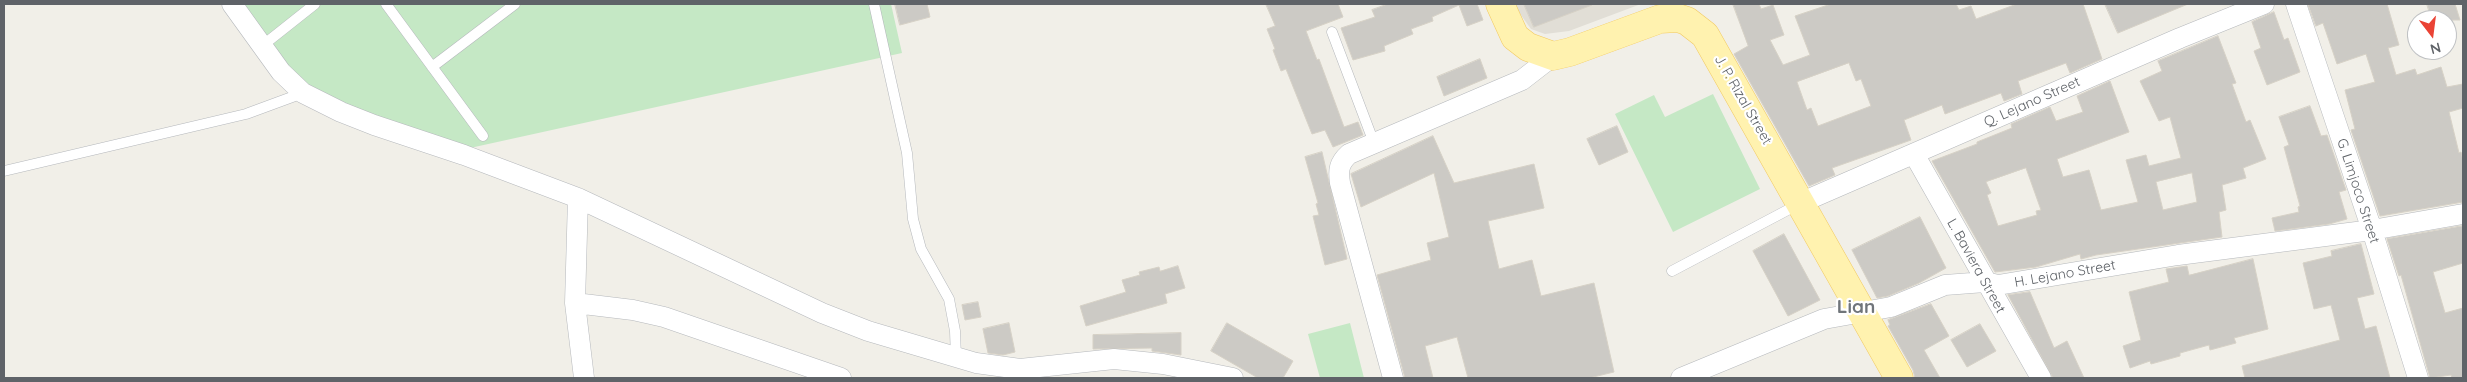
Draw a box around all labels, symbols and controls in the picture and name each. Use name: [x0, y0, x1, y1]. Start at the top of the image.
north arrow: [2407, 10, 2457, 60]
text: N: [2428, 38, 2443, 59]
street label: J. P. Rizal Street: [1711, 52, 1775, 148]
street label: Q. Lejano Street: [1981, 73, 2083, 131]
street label: G. Limjoco Street: [2333, 136, 2383, 246]
street label: L. Baviera Street: [1943, 216, 2009, 316]
street label: H. Lejano Street: [2013, 257, 2117, 291]
district label: Lian: [1837, 296, 1875, 318]

